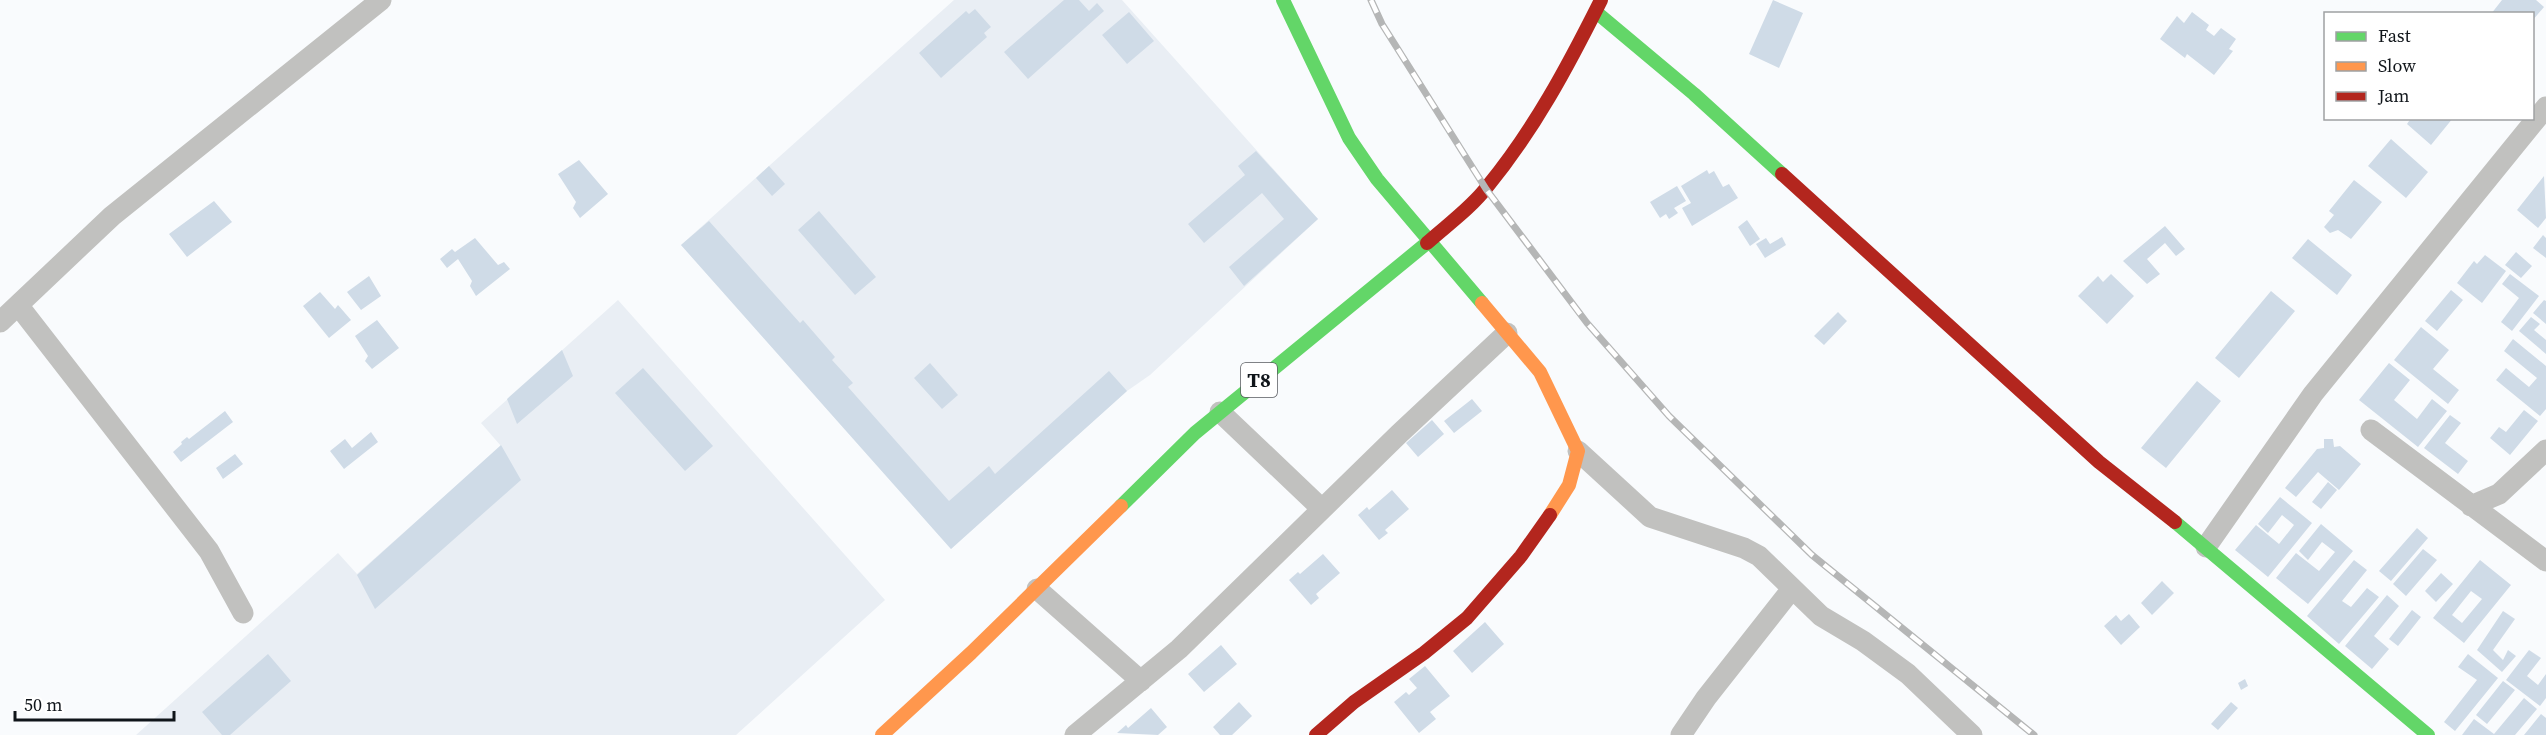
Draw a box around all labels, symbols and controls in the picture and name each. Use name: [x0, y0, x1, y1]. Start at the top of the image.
legend: [2324, 12, 2534, 120]
text: Fast: [2378, 23, 2411, 48]
text: Slow: [2378, 53, 2416, 78]
text: Jam: [2377, 83, 2410, 108]
road number: T8: [1241, 363, 1277, 397]
scale bar: [15, 684, 174, 722]
text: 50 m: [24, 692, 62, 717]

